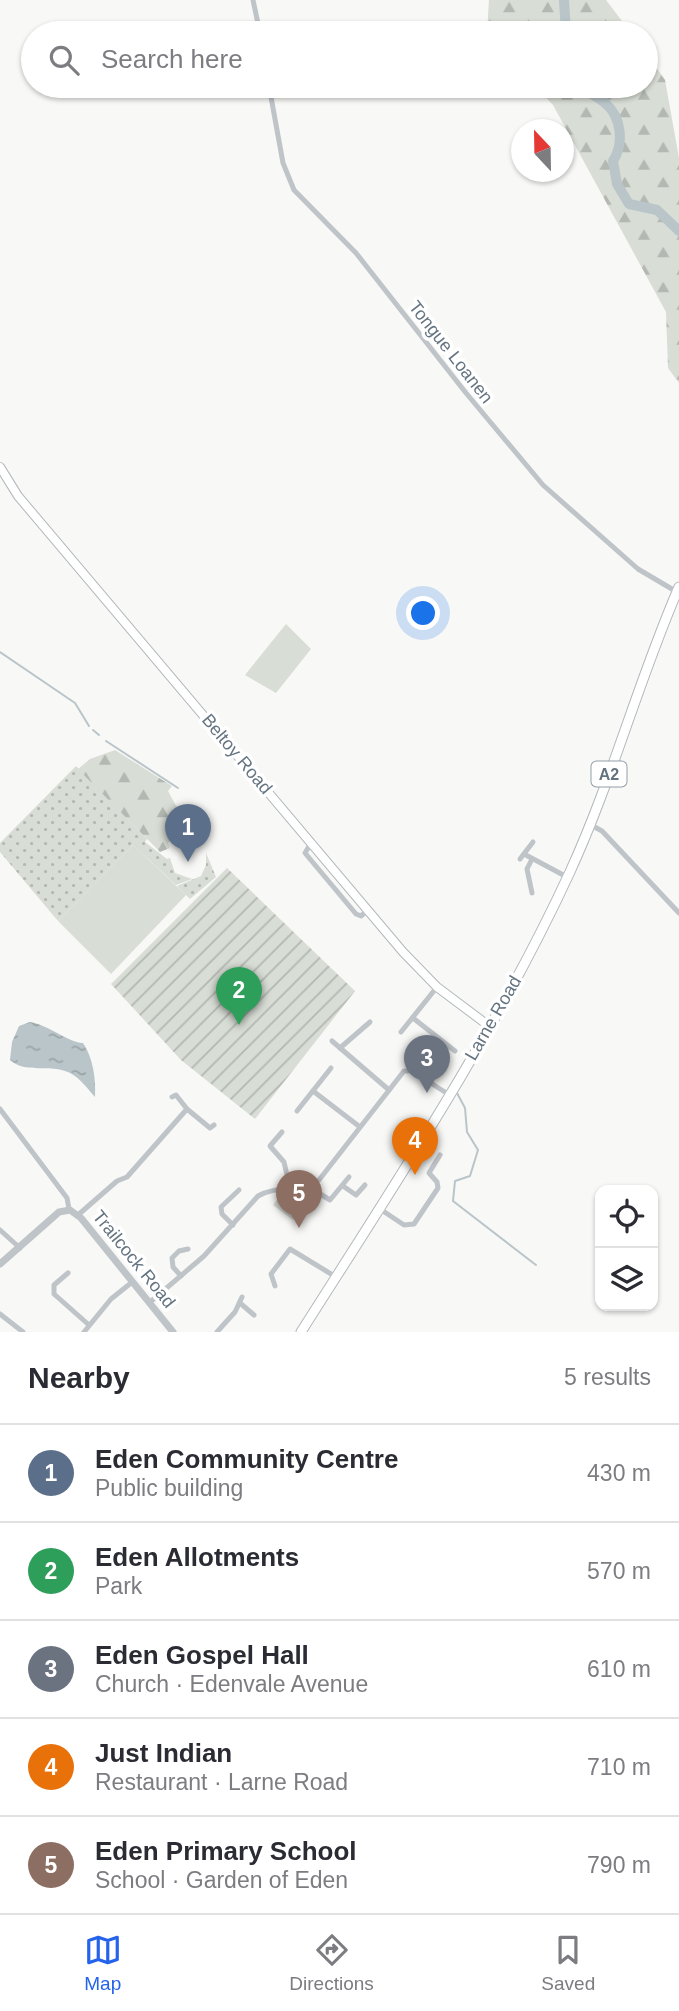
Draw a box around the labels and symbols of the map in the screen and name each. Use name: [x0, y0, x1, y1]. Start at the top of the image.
north arrow: [511, 119, 574, 182]
street label: Tongue Loanen: [405, 297, 497, 407]
your location: [406, 596, 440, 630]
street label: Beltoy Road: [198, 710, 276, 798]
road number: A2: [592, 762, 626, 786]
pin: 1: [165, 804, 211, 862]
pin: 2: [216, 967, 262, 1025]
street label: Larne Road: [461, 972, 525, 1064]
pin: 3: [404, 1035, 450, 1093]
pin: 4: [392, 1117, 438, 1175]
pin: 5: [276, 1170, 322, 1228]
street label: Trailcock Road: [89, 1206, 179, 1312]

